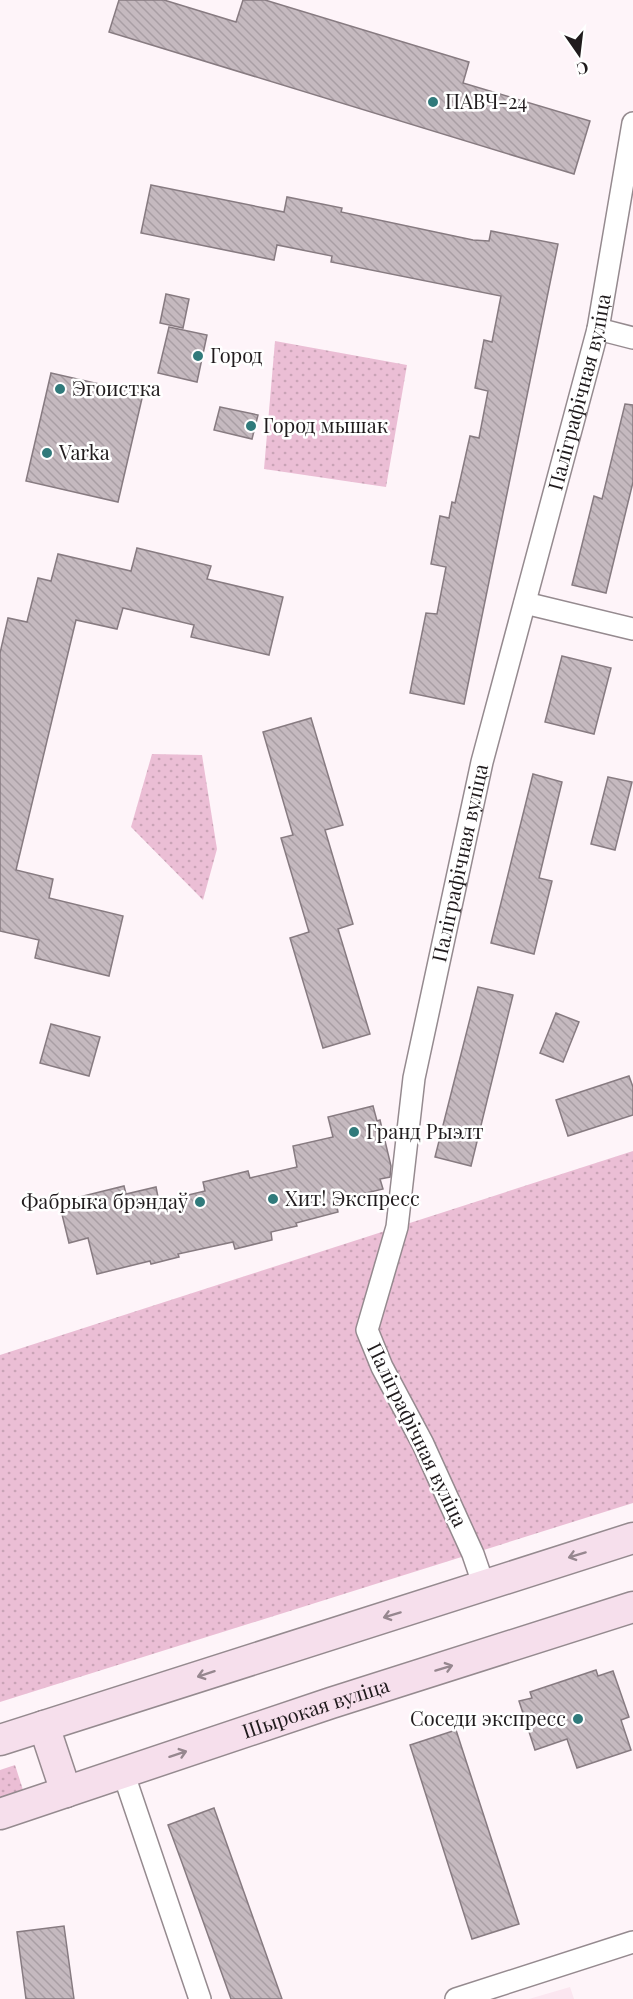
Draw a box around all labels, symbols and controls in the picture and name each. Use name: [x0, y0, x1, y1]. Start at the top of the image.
north arrow: [549, 24, 609, 84]
text: С: [575, 57, 591, 81]
place label: ПАВЧ-24: [445, 87, 528, 114]
marker: ПАВЧ-24: [426, 95, 440, 109]
street label: Паліграфічная вуліца: [540, 292, 616, 493]
place label: Город: [210, 341, 263, 368]
marker: Город: [191, 349, 205, 363]
place label: Эгоистка: [72, 374, 161, 401]
marker: Эгоистка: [53, 382, 67, 396]
place label: Город мышак: [263, 411, 389, 438]
marker: Город мышак: [244, 419, 258, 433]
place label: Varka: [58, 438, 110, 465]
marker: Varka: [40, 446, 54, 460]
street label: Паліграфічная вуліца: [424, 761, 493, 964]
place label: Гранд Рыэлт: [366, 1117, 484, 1144]
marker: Гранд Рыэлт: [347, 1125, 361, 1139]
place label: Хит! Экспресс: [285, 1184, 420, 1211]
place label: Фабрыка брэндаў: [21, 1187, 188, 1214]
marker: Хит! Экспресс: [266, 1192, 280, 1206]
marker: Фабрыка брэндаў: [193, 1195, 207, 1209]
street label: Паліграфічная вуліца: [362, 1338, 475, 1531]
one-way arrow: [568, 1551, 587, 1562]
one-way arrow: [383, 1610, 402, 1621]
one-way arrow: [434, 1662, 453, 1673]
one-way arrow: [197, 1669, 216, 1680]
street label: Шырокая вуліца: [238, 1670, 392, 1744]
place label: Соседи экспресс: [410, 1704, 566, 1731]
marker: Соседи экспресс: [571, 1712, 585, 1726]
one-way arrow: [168, 1748, 187, 1759]

